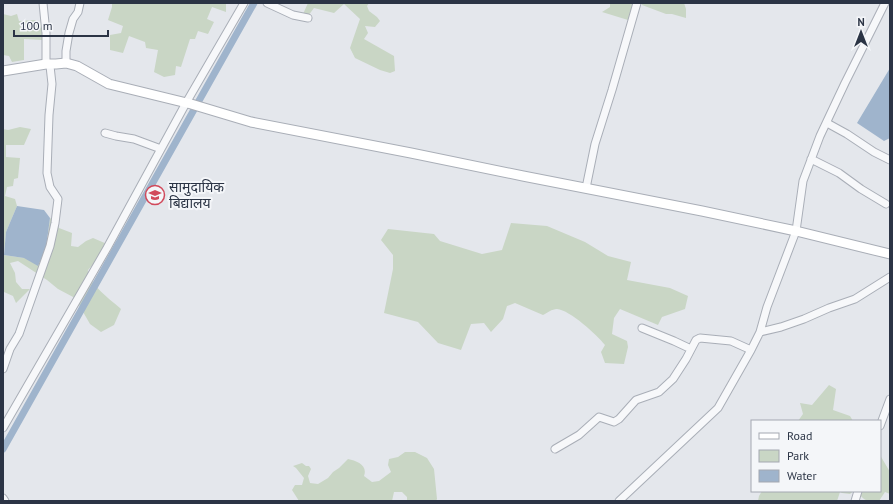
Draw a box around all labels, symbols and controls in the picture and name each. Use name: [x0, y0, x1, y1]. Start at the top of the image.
scale bar: [14, 12, 108, 38]
north arrow: [841, 12, 881, 52]
text: N: [857, 15, 865, 29]
text: 100 m: [20, 18, 53, 33]
place label: सामुदायिक बिद्यालय: [169, 178, 224, 212]
school or university icon: सामुदायिक बिद्यालय: [144, 184, 166, 206]
legend: [751, 420, 881, 492]
text: Road: [787, 428, 812, 443]
text: Park: [787, 448, 809, 463]
text: Water: [787, 468, 817, 483]

